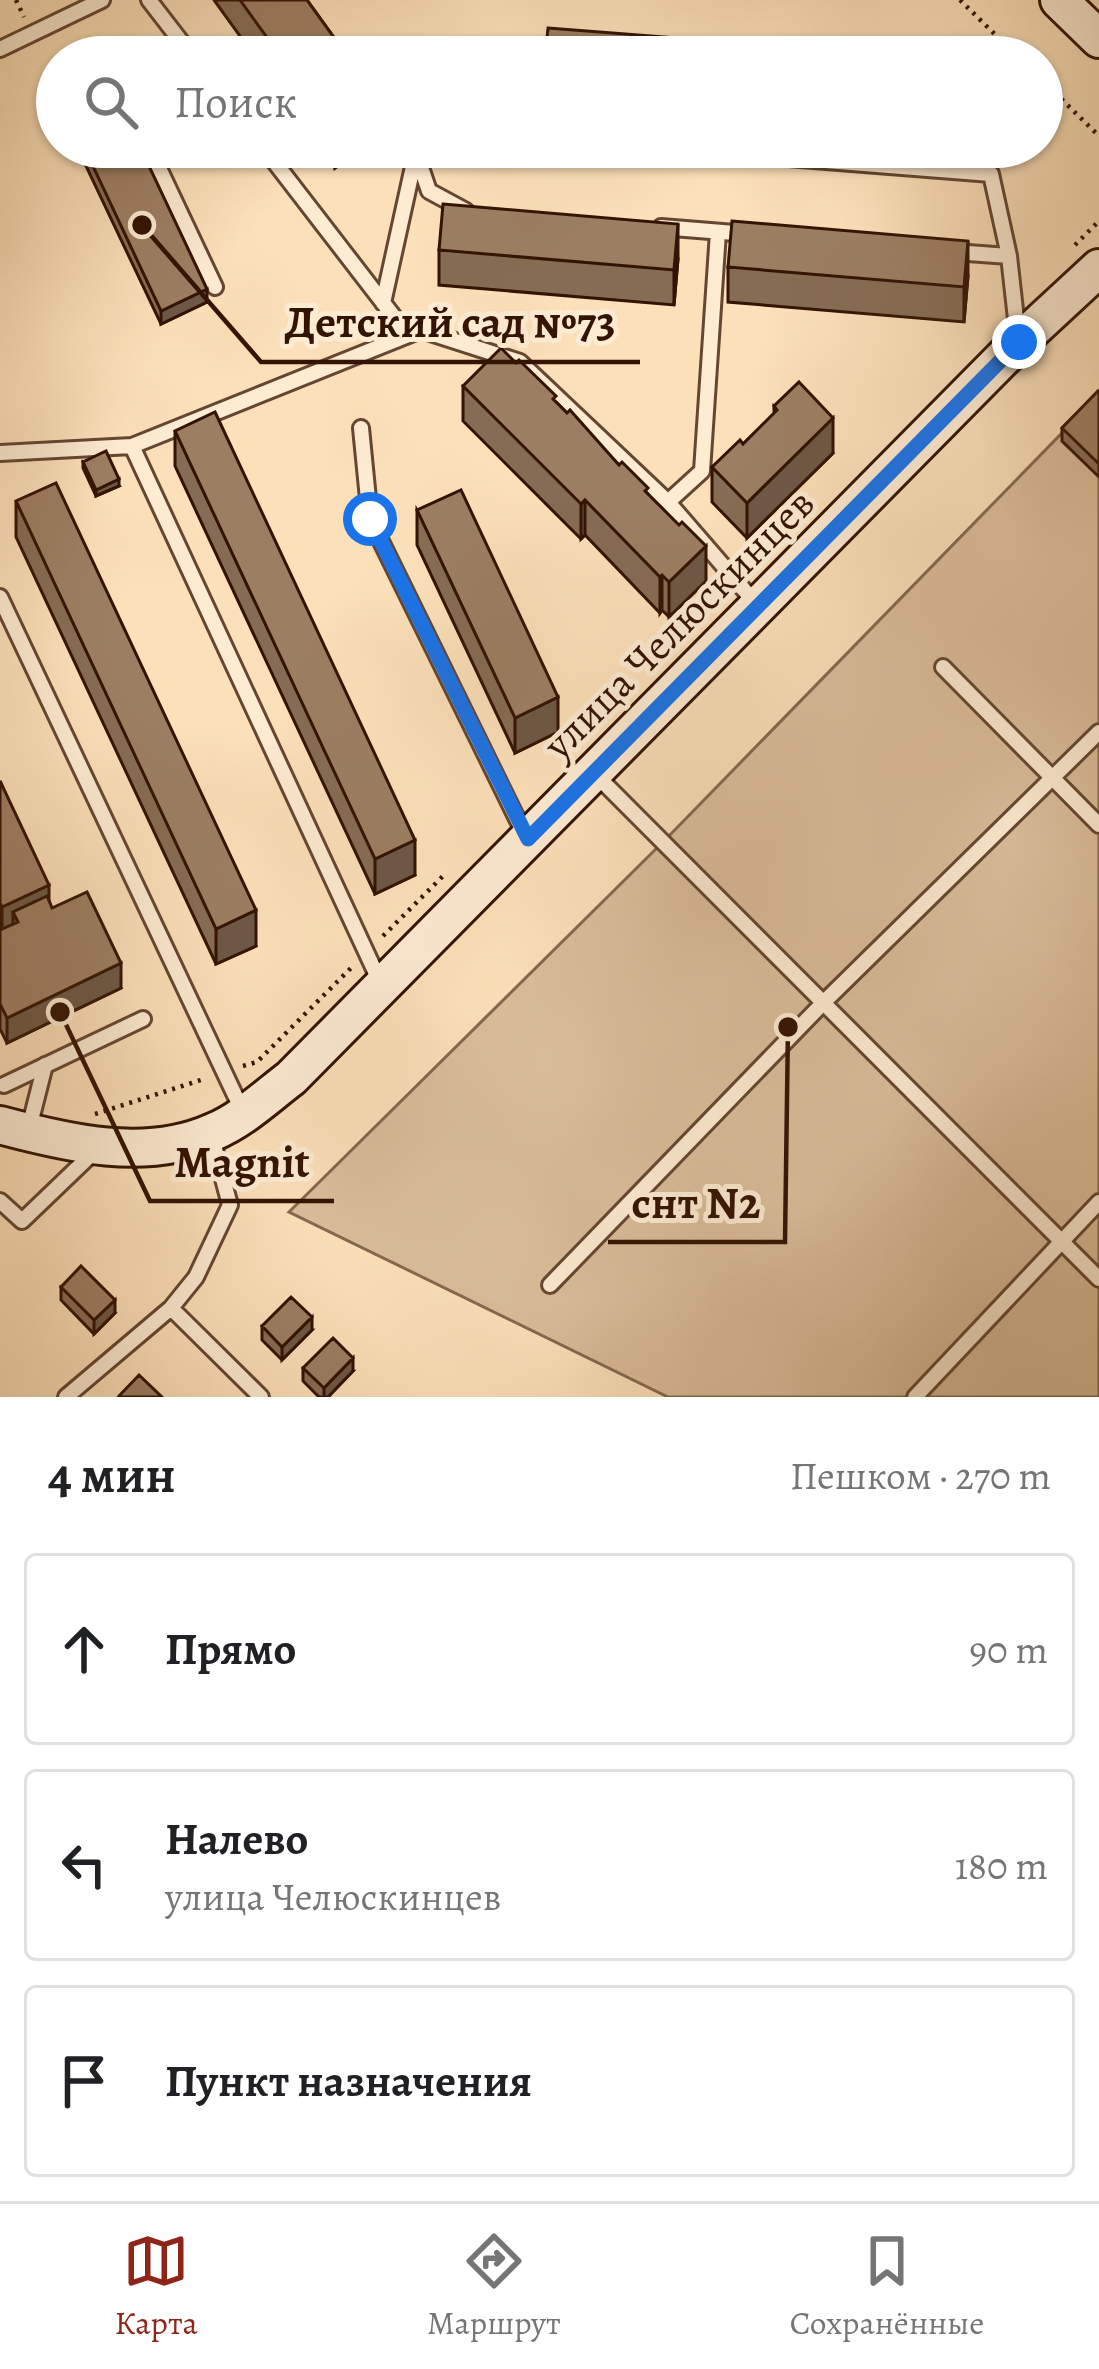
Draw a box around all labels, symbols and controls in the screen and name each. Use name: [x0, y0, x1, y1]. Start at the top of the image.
search box: [36, 36, 1063, 168]
icon: search: [78, 69, 144, 135]
text: Поиск: [174, 71, 297, 133]
callout: Детский сад №73: [261, 281, 640, 362]
text: Детский сад №73: [285, 291, 615, 353]
route end: [992, 315, 1046, 369]
street label: улица Челюскинцев: [529, 475, 827, 772]
route start: [343, 492, 397, 546]
callout: Magnit: [150, 1120, 334, 1201]
text: Magnit: [174, 1131, 310, 1193]
callout: снт N2: [608, 1161, 785, 1242]
text: снт N2: [632, 1172, 761, 1234]
text: 4 мин: [48, 1440, 176, 1510]
text: Пешком · 270 m: [790, 1449, 1051, 1502]
icon: ahead: [51, 1616, 117, 1682]
text: Прямо: [165, 1618, 296, 1680]
text: 90 m: [969, 1623, 1048, 1676]
text: Налево: [165, 1808, 308, 1870]
icon: left: [51, 1832, 117, 1898]
text: 180 m: [955, 1839, 1048, 1892]
text: улица Челюскинцев: [165, 1870, 501, 1923]
icon: arrive: [51, 2048, 117, 2114]
text: Пункт назначения: [165, 2050, 532, 2112]
tab: Карта: [115, 2228, 198, 2345]
tab: Маршрут: [427, 2228, 561, 2345]
tab: Сохранённые: [790, 2228, 984, 2345]

